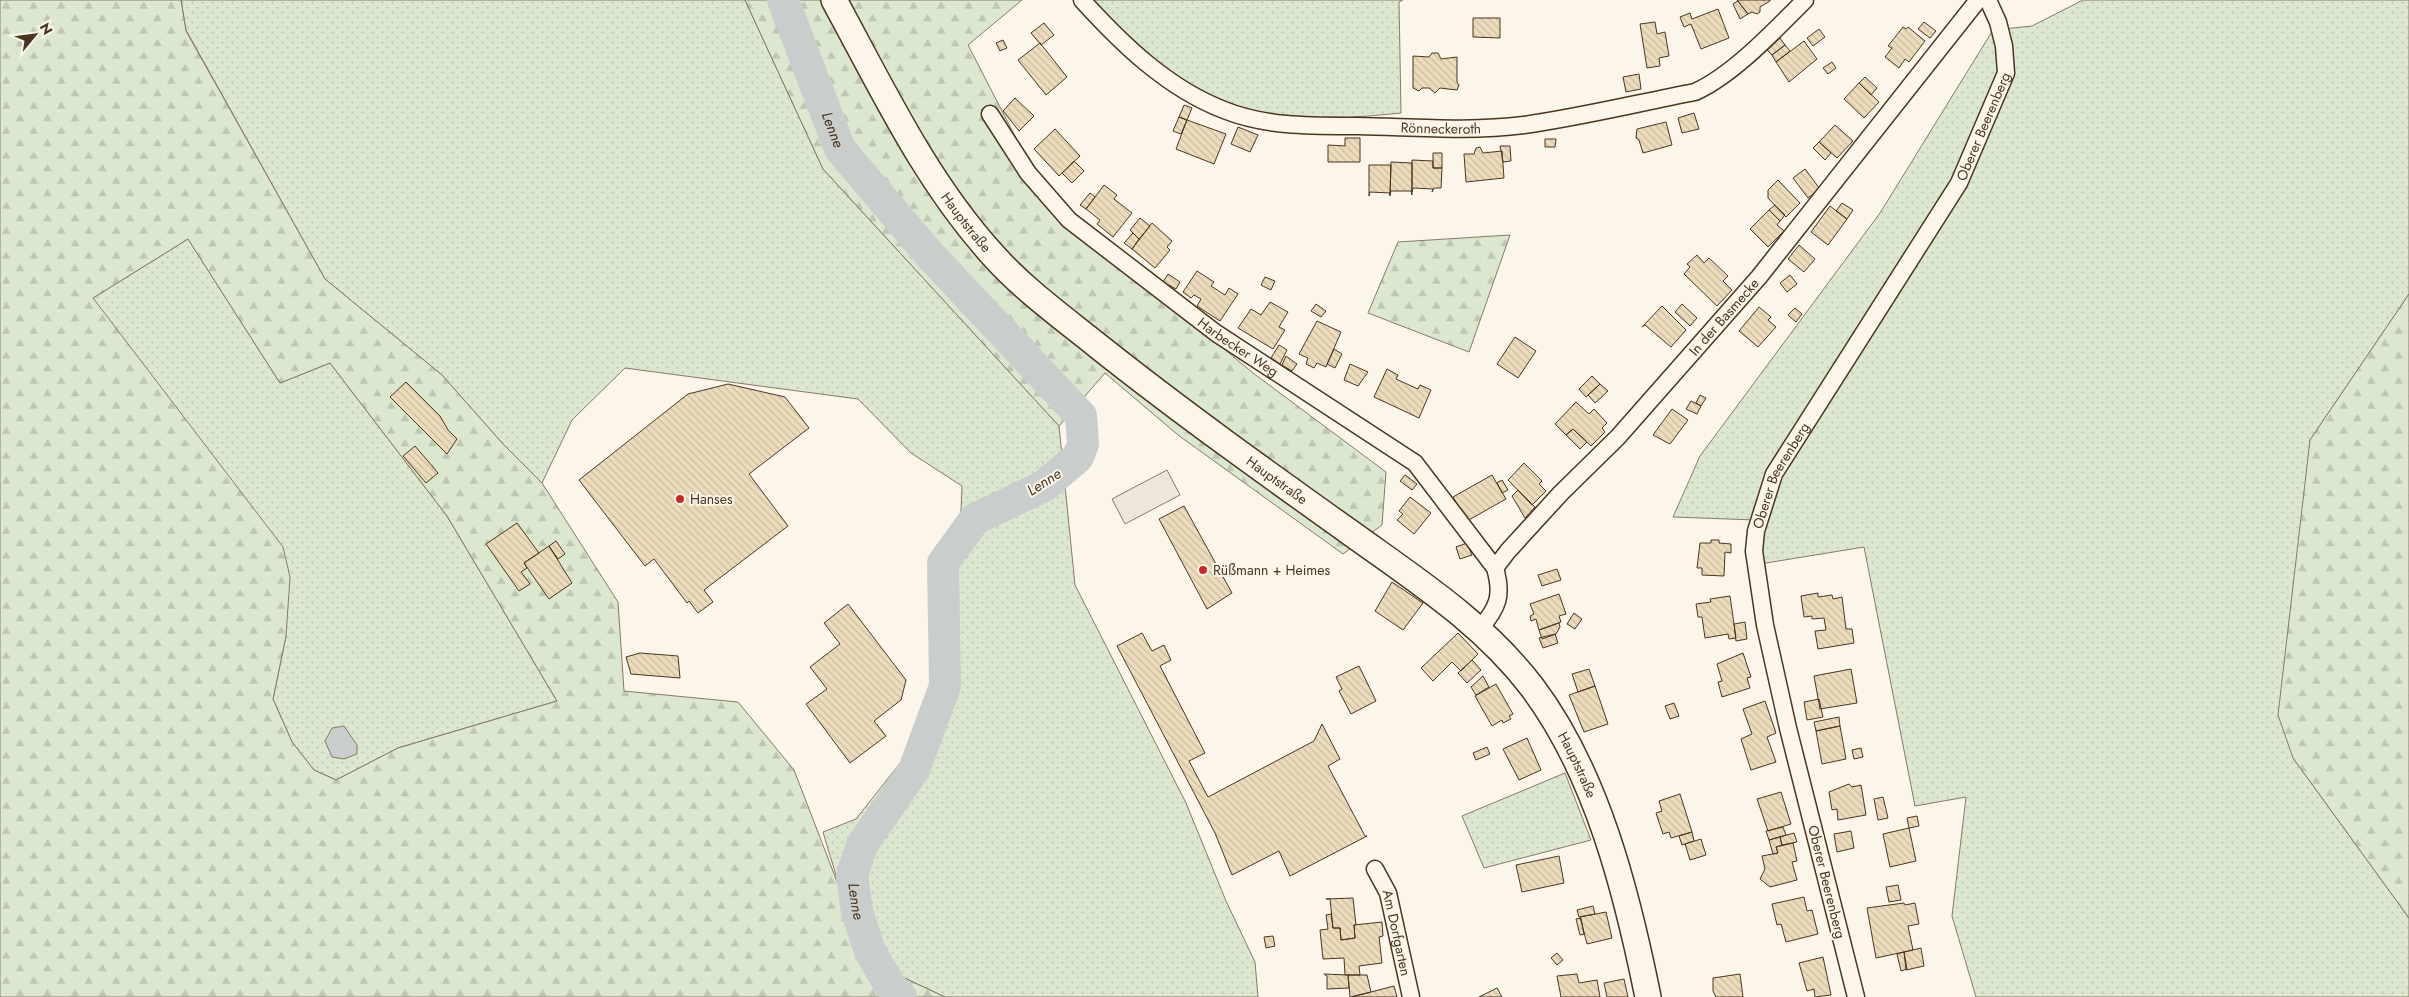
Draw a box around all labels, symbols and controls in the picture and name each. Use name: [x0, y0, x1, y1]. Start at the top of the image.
north arrow: [10, 10, 60, 60]
text: N: [35, 19, 58, 38]
street label: Oberer Beerenberg: [1951, 69, 2015, 184]
water label: Lenne: [816, 109, 850, 151]
street label: Rönneckeroth: [1400, 117, 1481, 139]
street label: Hauptstraße: [937, 188, 996, 257]
street label: In der Basmecke: [1684, 274, 1764, 360]
street label: Harbecker Weg: [1193, 312, 1282, 381]
street label: Oberer Beerenberg: [1747, 418, 1814, 531]
street label: Hauptstraße: [1242, 451, 1312, 509]
water label: Lenne: [1023, 462, 1066, 501]
place label: Hanses: [690, 489, 733, 509]
marker: Hanses: [674, 493, 686, 505]
place label: Rüßmann + Heimes: [1213, 560, 1330, 580]
marker: Rüßmann + Heimes: [1197, 564, 1209, 576]
street label: Hauptstraße: [1553, 728, 1602, 801]
street label: Oberer Beerenberg: [1803, 823, 1851, 941]
water label: Lenne: [842, 882, 870, 923]
street label: Am Dorfgarten: [1378, 888, 1416, 978]

